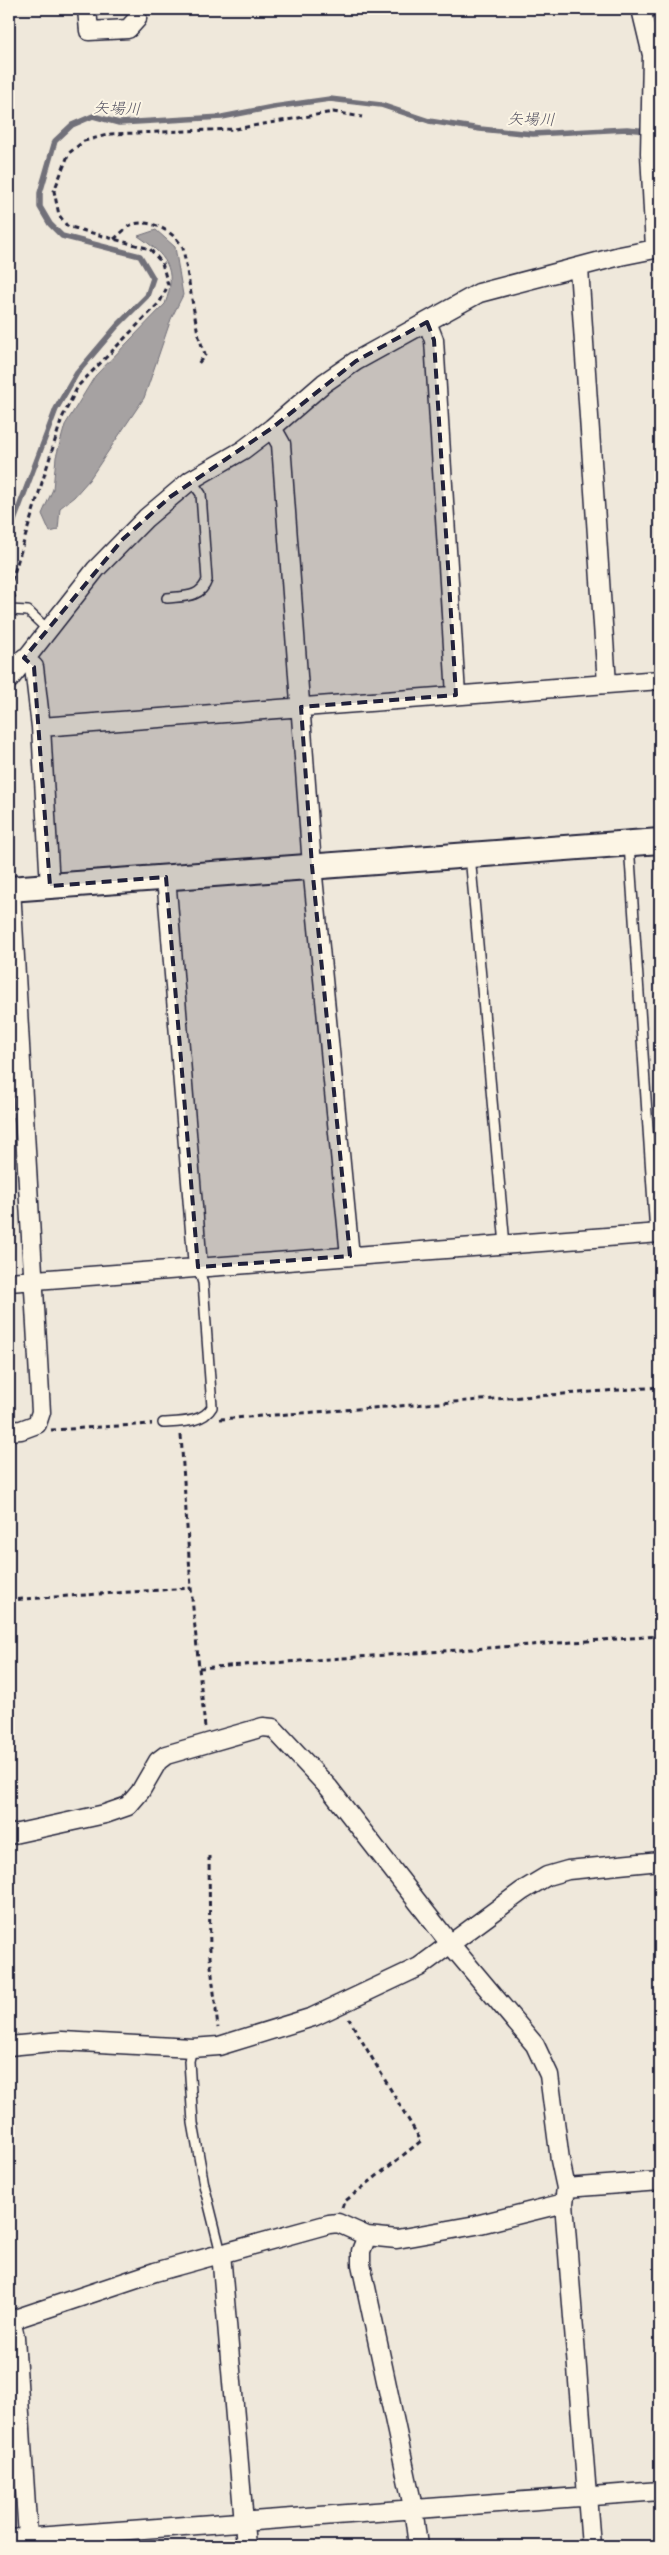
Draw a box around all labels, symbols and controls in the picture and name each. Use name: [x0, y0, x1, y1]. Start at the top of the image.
water label: 矢場川: [93, 96, 141, 118]
water label: 矢場川: [507, 107, 555, 129]

